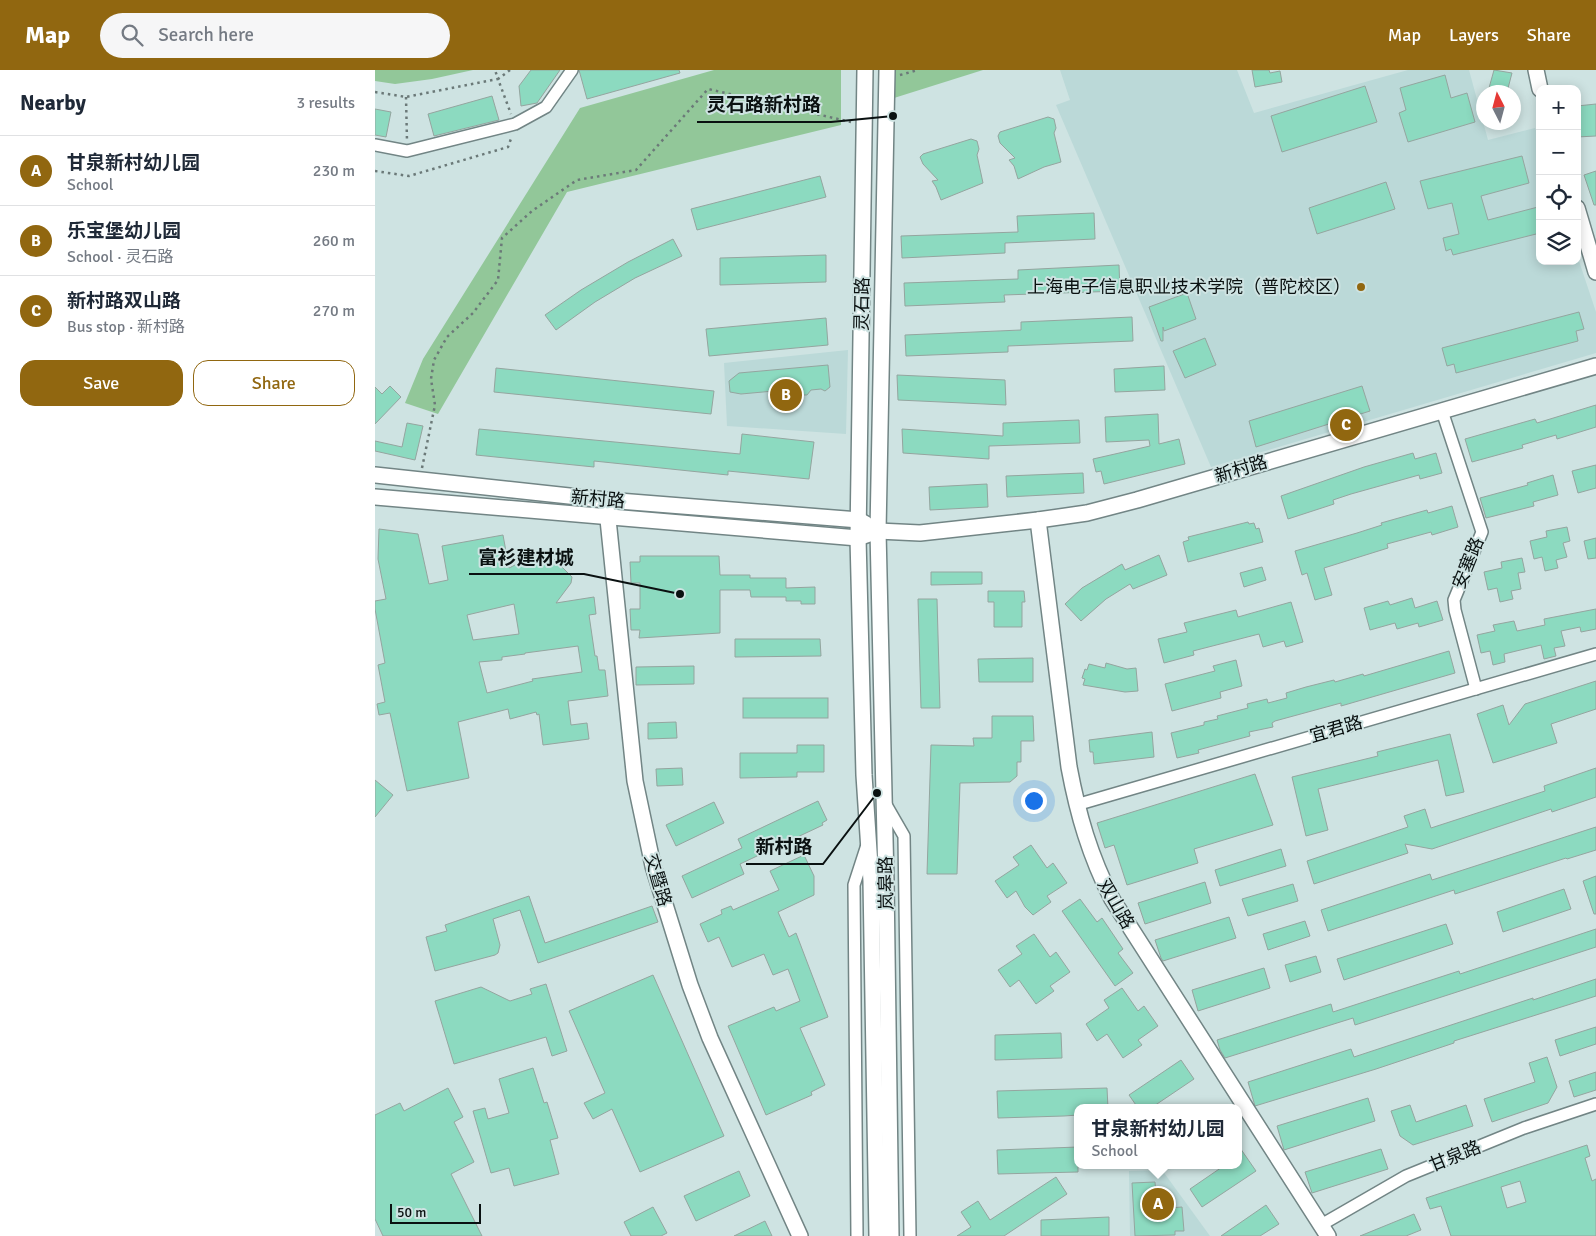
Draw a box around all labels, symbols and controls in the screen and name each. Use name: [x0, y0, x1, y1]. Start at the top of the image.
search box: [100, 13, 450, 58]
text: Map: [25, 20, 70, 50]
icon: search: [118, 21, 146, 49]
text: Search here: [158, 23, 254, 47]
text: Map: [1388, 24, 1421, 46]
text: Layers: [1449, 24, 1499, 46]
text: Share: [1527, 24, 1571, 46]
north arrow: [1476, 85, 1521, 130]
map controls: [1536, 85, 1581, 265]
button: +: [1536, 85, 1581, 130]
callout: 灵石路新村路: [697, 88, 831, 122]
text: Nearby: [20, 90, 86, 116]
text: 3 results: [296, 93, 355, 113]
text: 灵石路新村路: [707, 93, 821, 117]
button: −: [1536, 130, 1581, 175]
text: 甘泉新村幼儿园: [67, 151, 200, 175]
text: A: [31, 161, 41, 181]
text: 230 m: [313, 161, 355, 181]
text: School: [67, 175, 113, 195]
button: locate: [1536, 175, 1581, 220]
text: 乐宝堡幼儿园: [67, 219, 181, 243]
button: layers: [1536, 220, 1581, 265]
text: B: [31, 231, 41, 251]
text: 260 m: [313, 231, 355, 251]
text: School · 灵石路: [67, 247, 173, 267]
place label: 上海电子信息职业技术学院（普陀校区）: [1027, 276, 1351, 298]
street label: 灵石路: [851, 277, 873, 331]
marker: 上海电子信息职业技术学院（普陀校区）: [1355, 281, 1367, 293]
text: 新村路双山路: [67, 289, 181, 313]
text: C: [31, 301, 41, 321]
text: 270 m: [313, 301, 355, 321]
text: Bus stop · 新村路: [67, 317, 185, 337]
button: Save: [20, 360, 183, 406]
button: Share: [193, 360, 355, 406]
pin: B: [770, 376, 802, 414]
pin: C: [1330, 406, 1362, 444]
street label: 新村路: [1212, 451, 1270, 487]
street label: 新村路: [570, 486, 626, 512]
street label: 安塞路: [1448, 534, 1488, 592]
callout: 富衫建材城: [469, 540, 584, 574]
text: 富衫建材城: [478, 546, 574, 570]
street label: 宜君路: [1307, 711, 1365, 747]
your location: [1021, 788, 1047, 814]
callout: 新村路: [746, 830, 823, 864]
text: 新村路: [755, 835, 813, 859]
street label: 交暨路: [640, 851, 676, 909]
street label: 岚皋路: [875, 856, 897, 910]
street label: 双山路: [1093, 875, 1139, 933]
popup: [1074, 1104, 1242, 1169]
text: 甘泉新村幼儿园: [1091, 1117, 1225, 1141]
street label: 甘泉路: [1426, 1136, 1484, 1176]
text: School: [1091, 1141, 1138, 1161]
pin: A: [1142, 1185, 1174, 1223]
scale bar: [390, 1201, 481, 1224]
text: 50 m: [397, 1204, 426, 1221]

